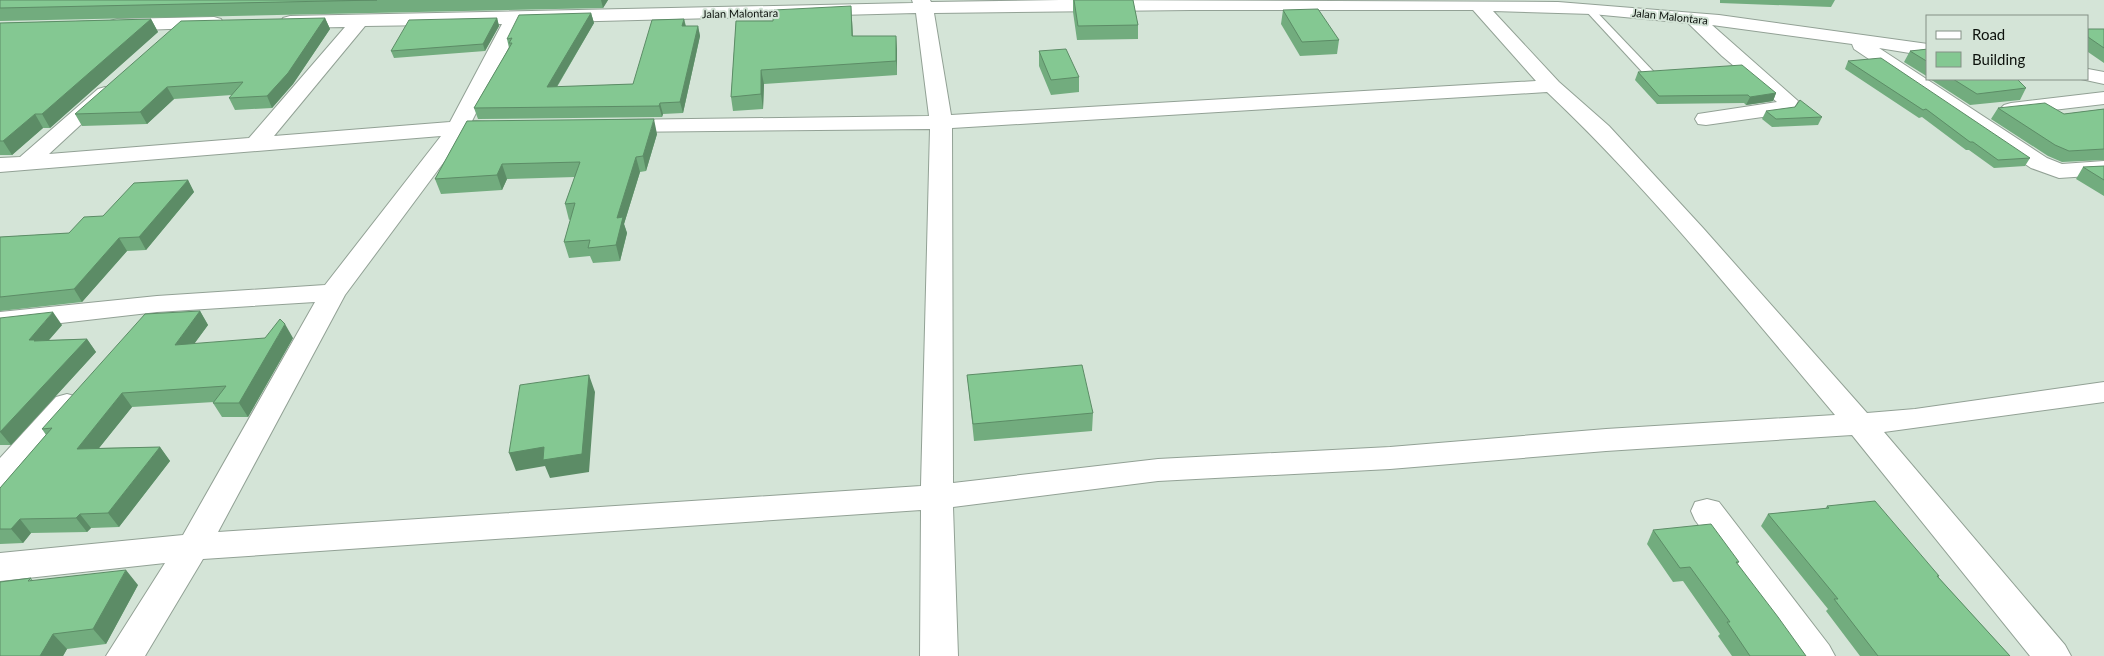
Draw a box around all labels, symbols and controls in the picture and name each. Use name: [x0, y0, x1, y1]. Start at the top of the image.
street label: Jalan Malontara: [702, 6, 778, 20]
street label: Jalan Malontara: [1631, 6, 1709, 26]
legend: [1926, 15, 2089, 80]
text: Road: [1972, 25, 2005, 43]
text: Building: [1972, 50, 2025, 68]

